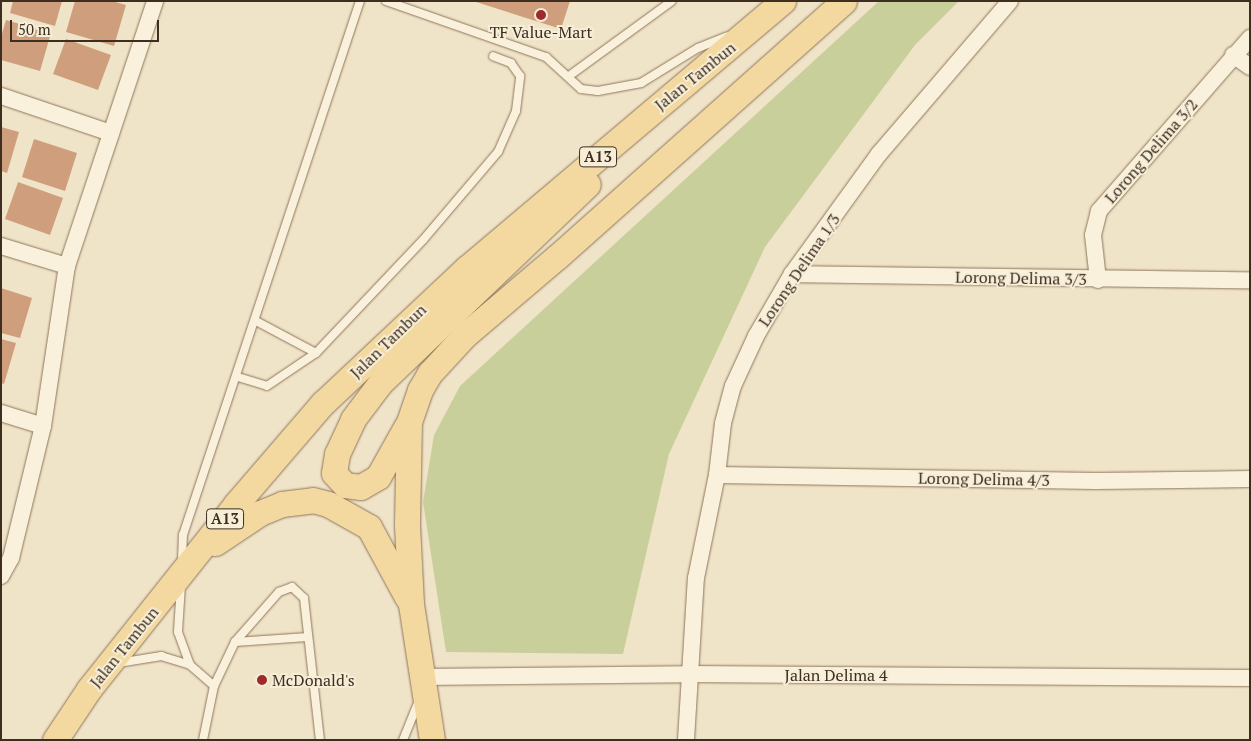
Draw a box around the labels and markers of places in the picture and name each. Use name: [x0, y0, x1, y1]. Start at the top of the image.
marker: TF Value-Mart: [535, 9, 547, 21]
place label: TF Value-Mart: [489, 22, 593, 42]
place label: McDonald's: [272, 670, 355, 690]
marker: McDonald's: [256, 674, 268, 686]

